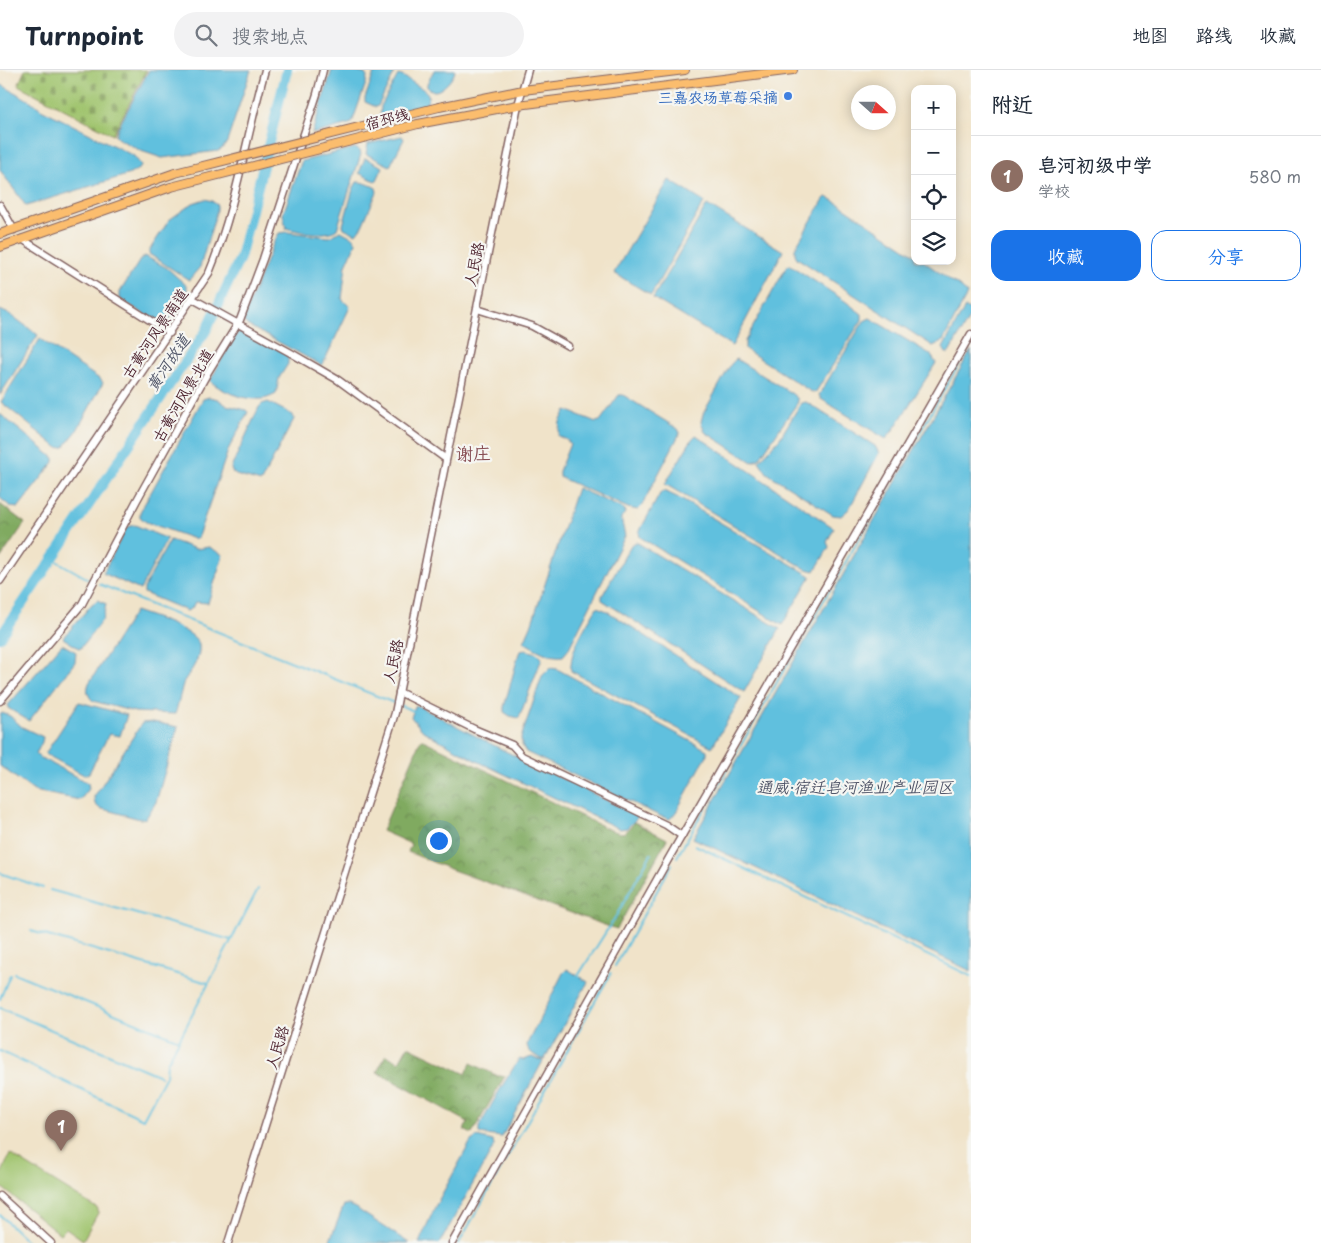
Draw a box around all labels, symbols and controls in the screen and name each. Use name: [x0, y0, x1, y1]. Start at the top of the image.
search box: [174, 12, 524, 57]
text: Turnpoint: [25, 17, 144, 53]
icon: search: [192, 21, 220, 49]
text: 搜索地点: [232, 21, 308, 49]
text: 地图: [1132, 21, 1168, 48]
text: 路线: [1196, 21, 1232, 48]
text: 收藏: [1260, 21, 1296, 48]
place label: 三嘉农场草莓采摘: [658, 85, 778, 108]
north arrow: [851, 85, 896, 130]
map controls: [911, 85, 956, 265]
button: +: [911, 85, 956, 130]
text: 附近: [991, 87, 1033, 119]
marker: 三嘉农场草莓采摘: [782, 90, 794, 102]
street label: 宿邳线: [362, 101, 412, 135]
button: −: [911, 130, 956, 175]
text: 皂河初级中学: [1038, 150, 1152, 178]
text: 1: [1003, 164, 1011, 188]
text: 580 m: [1249, 164, 1301, 188]
button: locate: [911, 175, 956, 220]
text: 学校: [1038, 178, 1070, 202]
button: layers: [911, 220, 956, 265]
button: 收藏: [991, 230, 1141, 281]
button: 分享: [1151, 230, 1301, 281]
street label: 人民路: [457, 240, 489, 288]
street label: 古黄河风景南道: [115, 283, 193, 383]
water label: 黄河故道: [139, 327, 196, 395]
street label: 古黄河风景北道: [146, 344, 218, 446]
district label: 谢庄: [455, 439, 491, 466]
street label: 人民路: [376, 637, 408, 685]
water label: 通威·宿迁皂河渔业产业园区: [757, 774, 954, 798]
your location: [426, 828, 452, 854]
street label: 人民路: [258, 1022, 294, 1072]
pin: 1: [45, 1110, 77, 1151]

